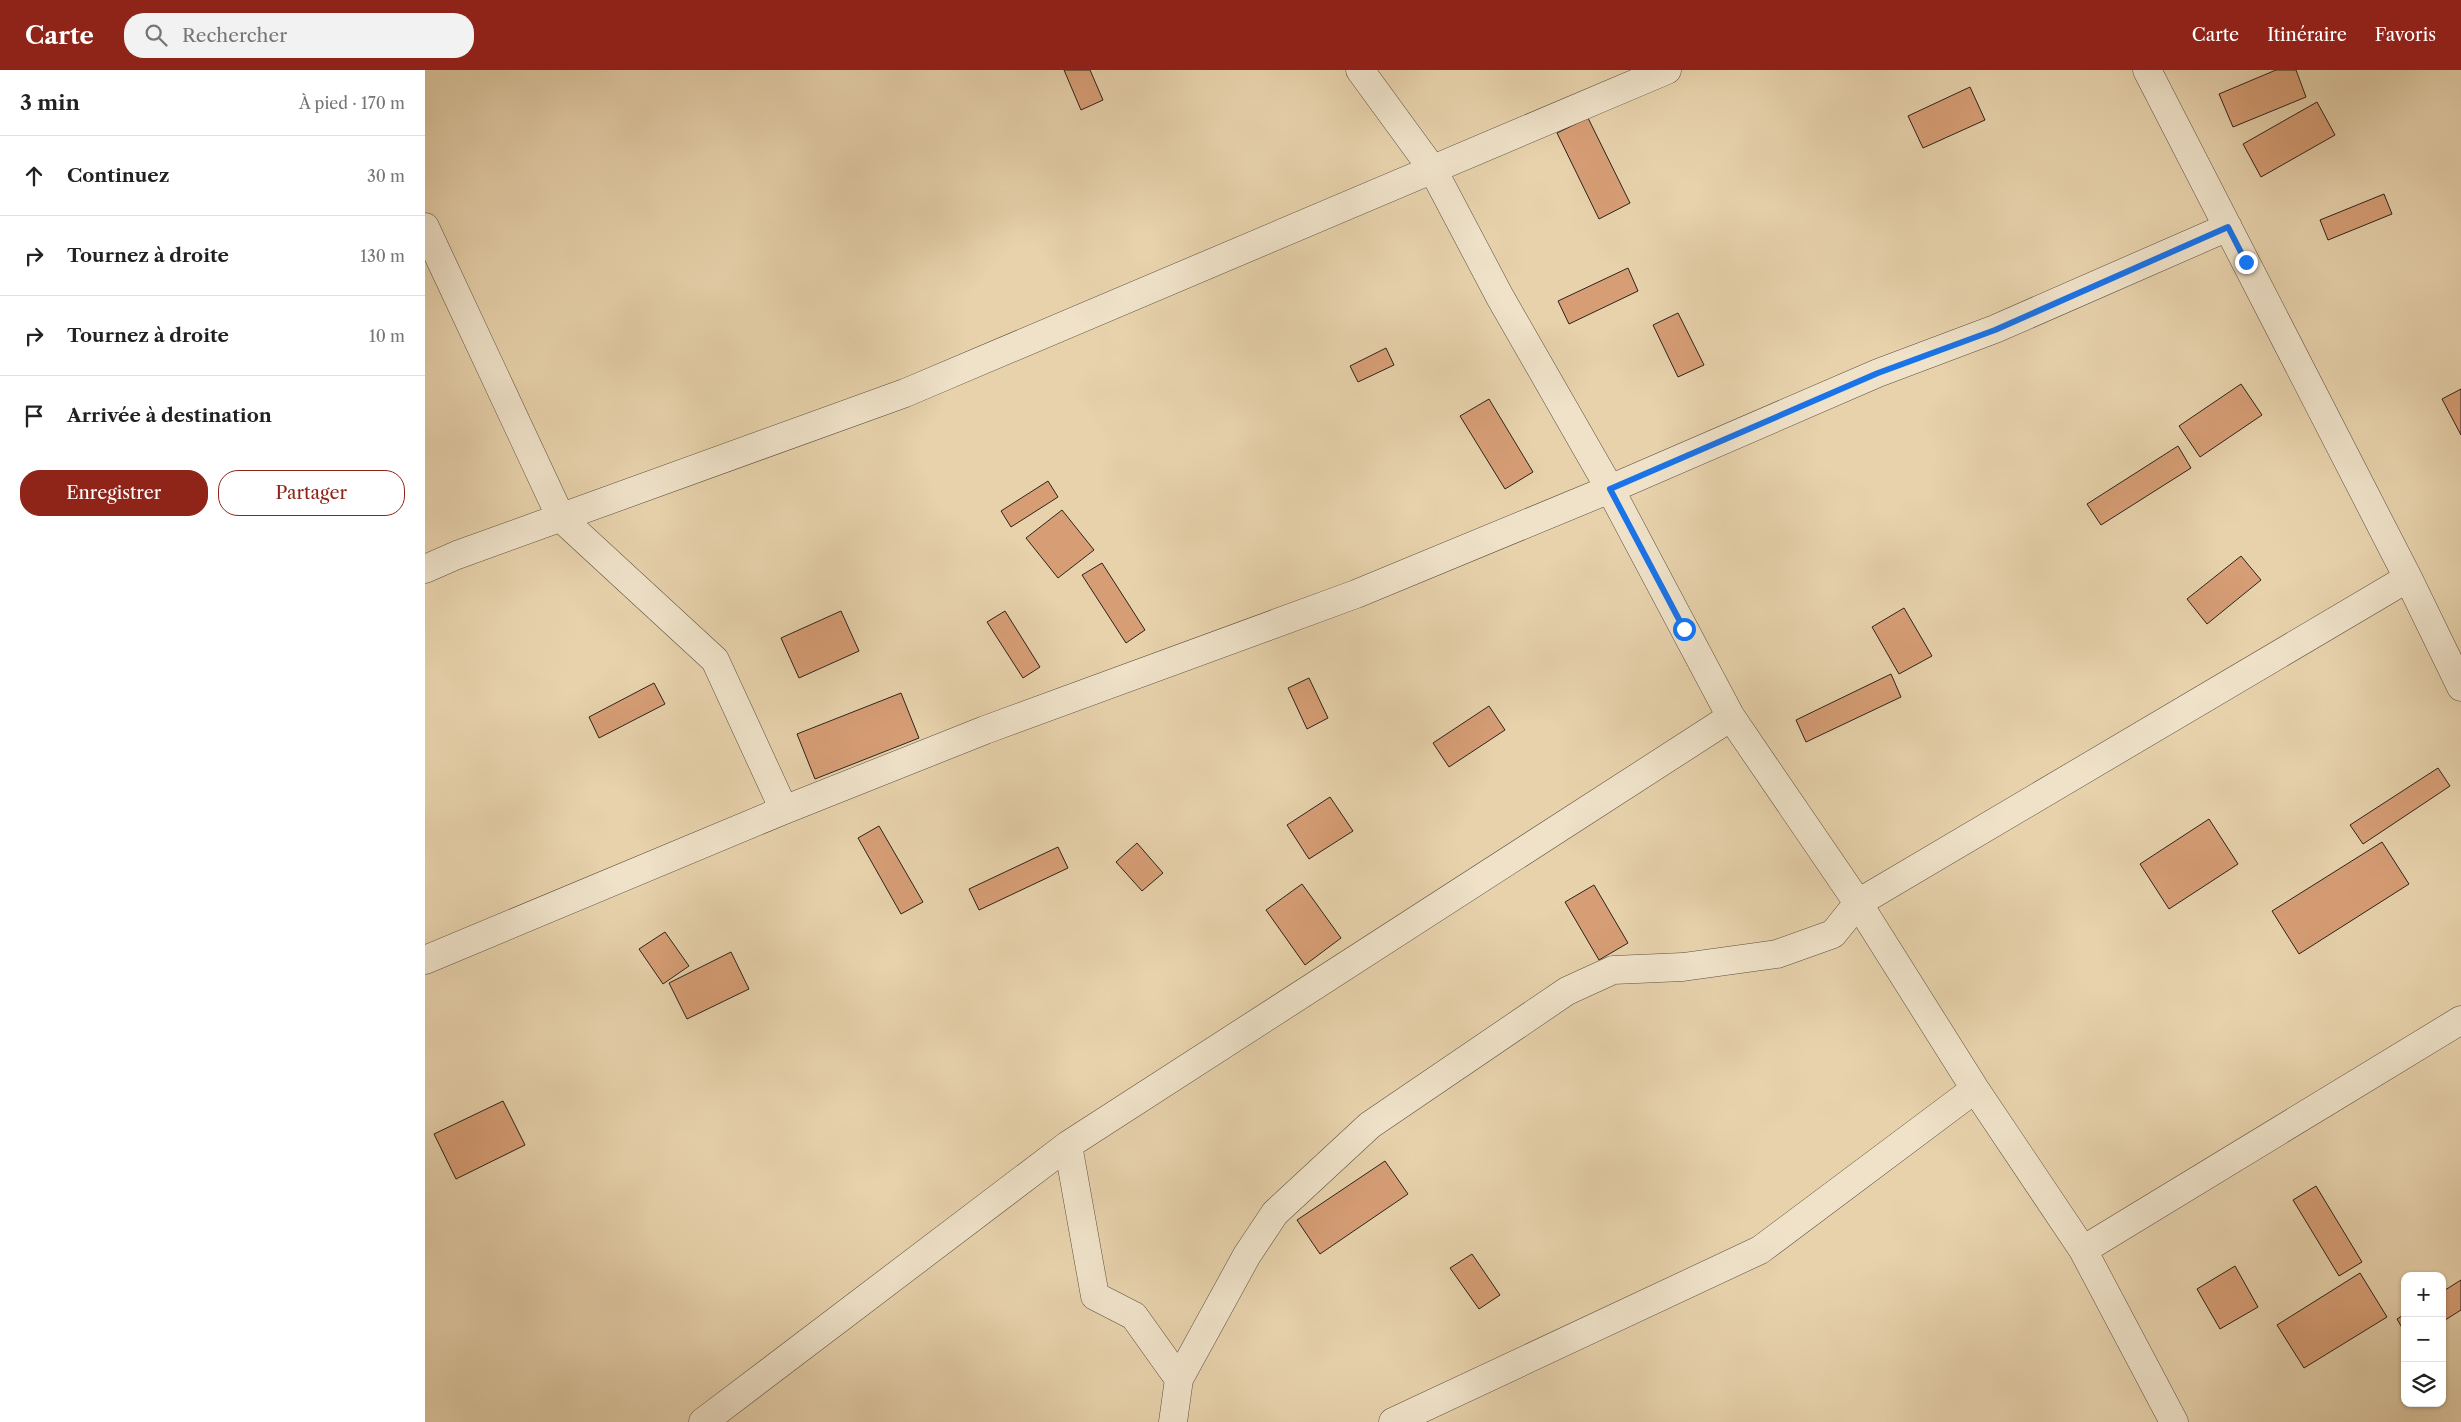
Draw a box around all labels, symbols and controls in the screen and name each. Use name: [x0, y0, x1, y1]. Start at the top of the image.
search box: [124, 13, 474, 58]
text: Carte: [25, 21, 94, 50]
icon: search: [142, 21, 170, 49]
text: Rechercher: [182, 24, 287, 47]
text: Carte: [2192, 24, 2239, 46]
text: Itinéraire: [2267, 24, 2347, 46]
text: Favoris: [2375, 24, 2436, 46]
text: 3 min: [20, 90, 80, 115]
text: À pied · 170 m: [299, 93, 405, 113]
icon: ahead: [20, 162, 48, 190]
text: Continuez: [67, 164, 169, 187]
text: 30 m: [367, 166, 405, 186]
icon: right: [20, 242, 48, 270]
text: Tournez à droite: [67, 244, 229, 267]
text: 130 m: [360, 246, 405, 266]
route end: [2235, 251, 2258, 274]
icon: right: [20, 322, 48, 350]
text: Tournez à droite: [67, 324, 229, 347]
text: 10 m: [369, 326, 405, 346]
icon: arrive: [20, 402, 48, 430]
text: Arrivée à destination: [67, 404, 272, 427]
button: Enregistrer: [20, 470, 208, 516]
button: Partager: [218, 470, 405, 516]
route start: [1673, 618, 1696, 641]
map controls: [2401, 1272, 2446, 1407]
button: +: [2401, 1272, 2446, 1317]
button: −: [2401, 1317, 2446, 1362]
button: layers: [2401, 1362, 2446, 1407]

